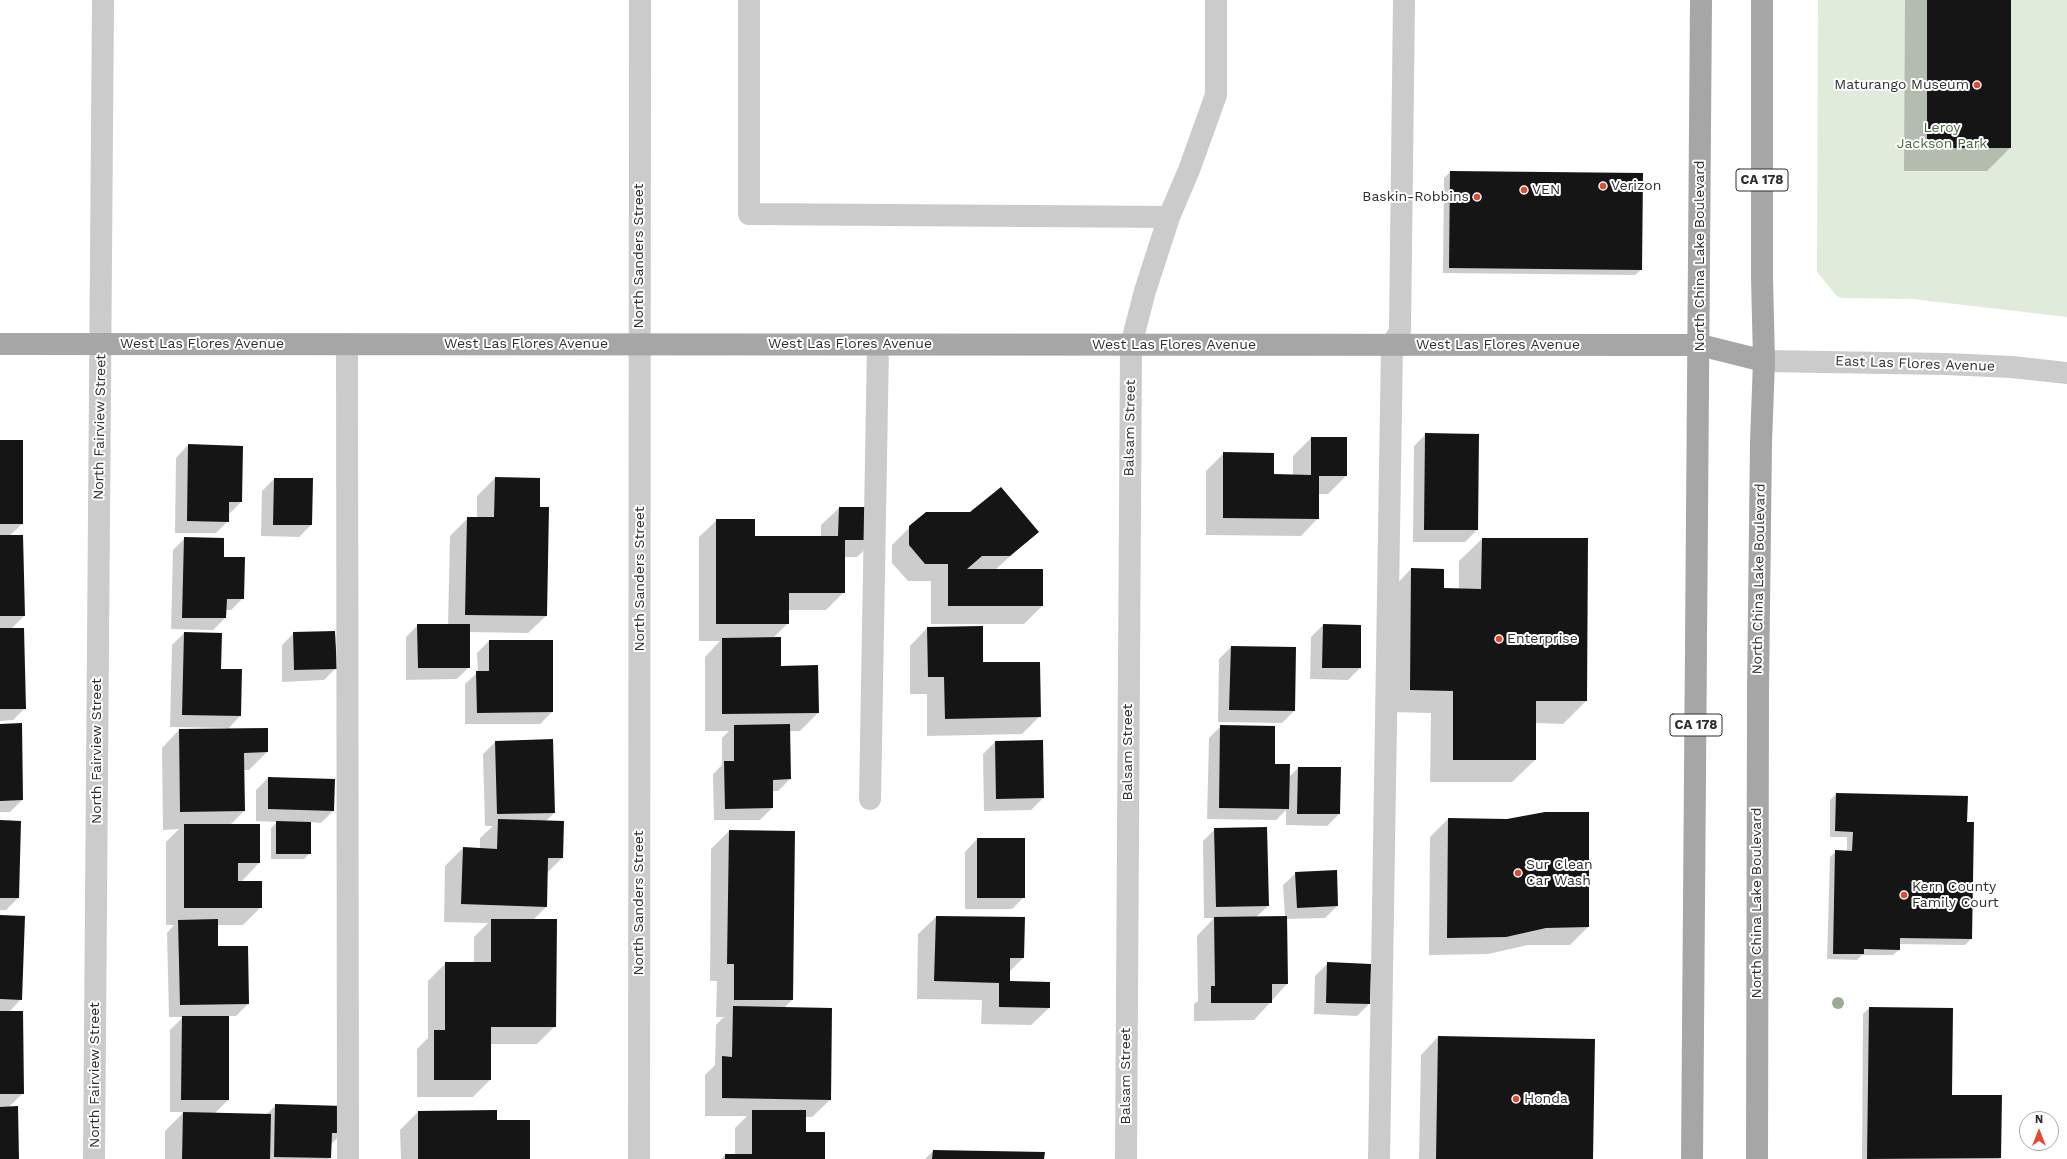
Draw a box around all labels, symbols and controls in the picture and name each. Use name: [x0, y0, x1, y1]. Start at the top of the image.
place label: Maturango Museum: [1834, 77, 1969, 93]
marker: Maturango Museum: [1972, 80, 1982, 90]
park label: Leroy Jackson Park: [1897, 120, 1987, 152]
street label: North China Lake Boulevard: [1692, 161, 1708, 351]
road number: CA 178: [1736, 169, 1788, 191]
place label: Verizon: [1611, 178, 1661, 194]
marker: Verizon: [1598, 181, 1608, 191]
place label: VEN: [1532, 182, 1560, 198]
street label: North Sanders Street: [631, 183, 647, 329]
marker: VEN: [1519, 185, 1529, 195]
place label: Baskin-Robbins: [1362, 189, 1469, 205]
marker: Baskin-Robbins: [1472, 192, 1482, 202]
street label: West Las Flores Avenue: [120, 336, 284, 352]
street label: West Las Flores Avenue: [444, 336, 608, 352]
street label: West Las Flores Avenue: [768, 336, 932, 352]
street label: West Las Flores Avenue: [1092, 337, 1256, 353]
street label: West Las Flores Avenue: [1416, 337, 1580, 353]
street label: East Las Flores Avenue: [1835, 353, 1995, 375]
street label: North Fairview Street: [90, 354, 110, 500]
street label: Balsam Street: [1121, 379, 1139, 477]
street label: North China Lake Boulevard: [1749, 483, 1769, 675]
street label: North Sanders Street: [632, 506, 648, 652]
place label: Enterprise: [1507, 631, 1578, 647]
marker: Enterprise: [1494, 634, 1504, 644]
street label: North Fairview Street: [89, 678, 105, 824]
street label: Balsam Street: [1120, 704, 1136, 800]
road number: CA 178: [1670, 714, 1722, 736]
street label: North China Lake Boulevard: [1749, 808, 1765, 998]
street label: North Sanders Street: [631, 830, 647, 976]
place label: Sur Clean Car Wash: [1526, 857, 1593, 890]
marker: Sur Clean Car Wash: [1513, 868, 1523, 878]
place label: Kern County Family Court: [1912, 879, 1999, 912]
marker: Kern County Family Court: [1899, 890, 1909, 900]
street label: North Fairview Street: [87, 1002, 103, 1148]
street label: Balsam Street: [1118, 1028, 1134, 1124]
place label: Honda: [1524, 1091, 1568, 1107]
marker: Honda: [1511, 1094, 1521, 1104]
north arrow: [2019, 1111, 2059, 1151]
text: N: [2035, 1113, 2043, 1126]

